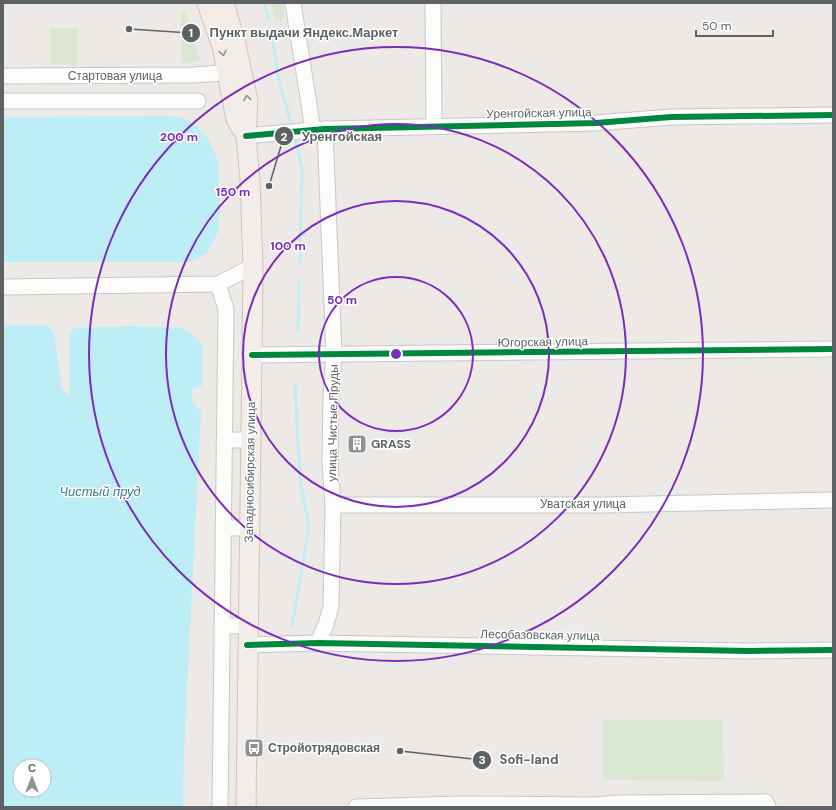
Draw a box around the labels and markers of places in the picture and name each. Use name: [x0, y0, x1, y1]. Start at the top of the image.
callout: Пункт выдачи Яндекс.Маркет: [181, 20, 406, 45]
callout: Уренгойская: [274, 124, 390, 149]
centre of rings: [389, 347, 403, 361]
building icon: GRASS: [346, 433, 368, 455]
place label: GRASS: [371, 436, 411, 452]
bus stop icon: Стройотрядовская: [243, 737, 265, 759]
place label: Стройотрядовская: [268, 740, 380, 756]
callout: Sofi-land: [472, 747, 567, 772]

